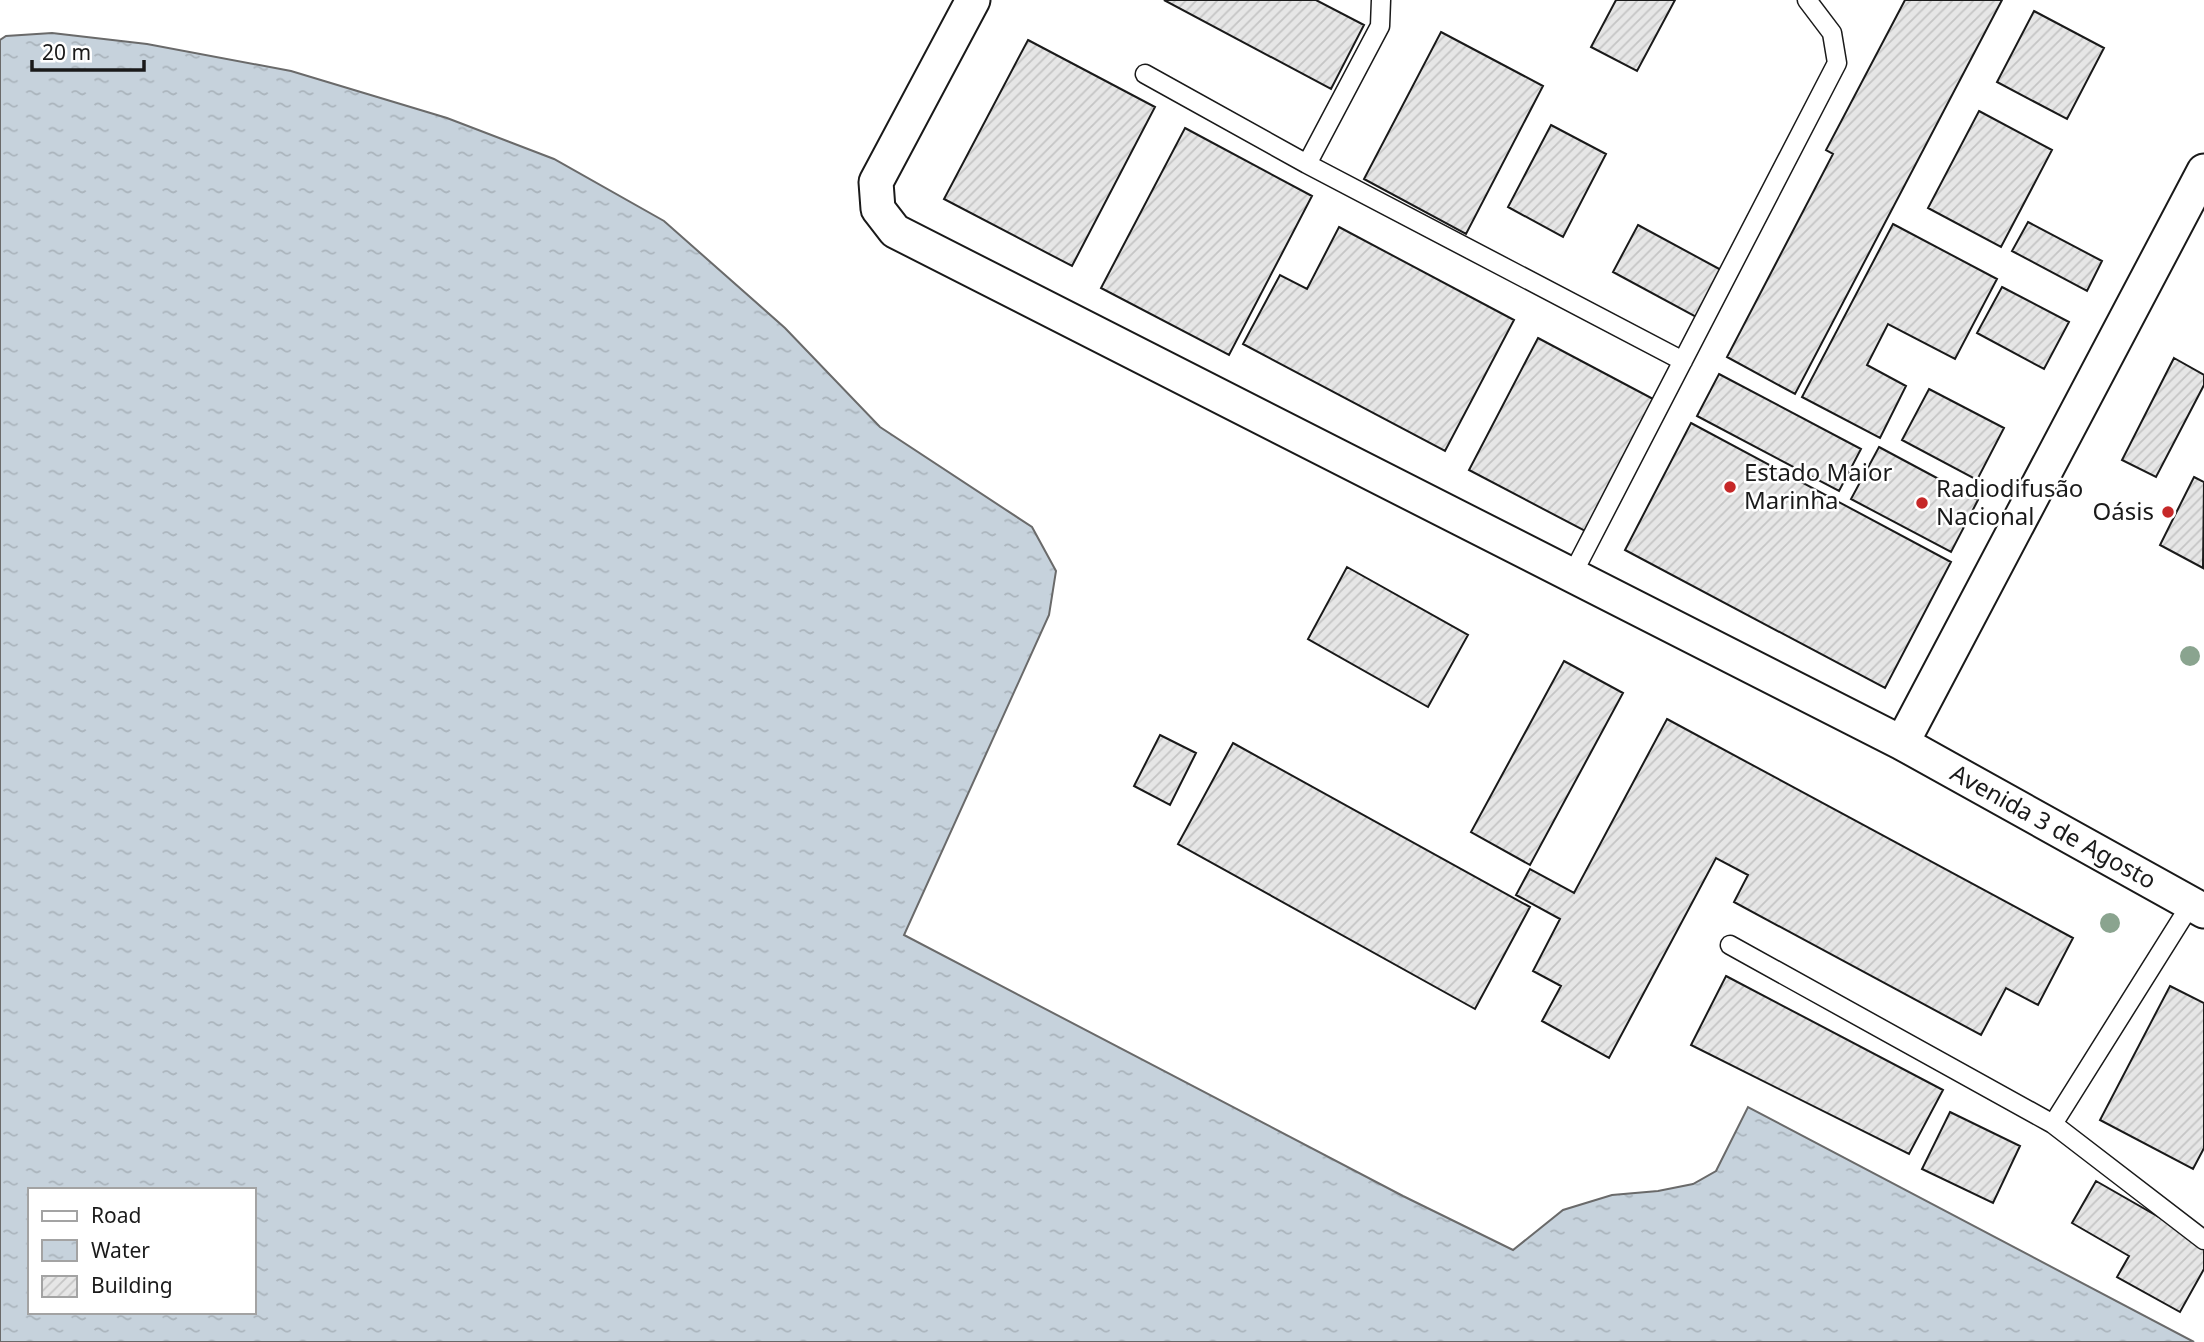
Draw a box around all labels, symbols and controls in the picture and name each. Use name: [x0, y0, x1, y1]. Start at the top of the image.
scale bar: [32, 28, 144, 72]
text: 20 m: [42, 38, 91, 66]
place label: Estado Maior Marinha: [1744, 455, 1892, 516]
place label: Radiodifusão Nacional: [1936, 471, 2083, 532]
marker: Estado Maior Marinha: [1722, 479, 1738, 495]
place label: Oásis: [2093, 494, 2154, 527]
marker: Radiodifusão Nacional: [1914, 495, 1930, 511]
marker: Oásis: [2160, 504, 2176, 520]
street label: Avenida 3 de Agosto: [1945, 755, 2162, 896]
legend: [28, 1188, 256, 1314]
text: Road: [91, 1201, 141, 1229]
text: Water: [91, 1236, 150, 1264]
text: Building: [91, 1271, 173, 1299]

